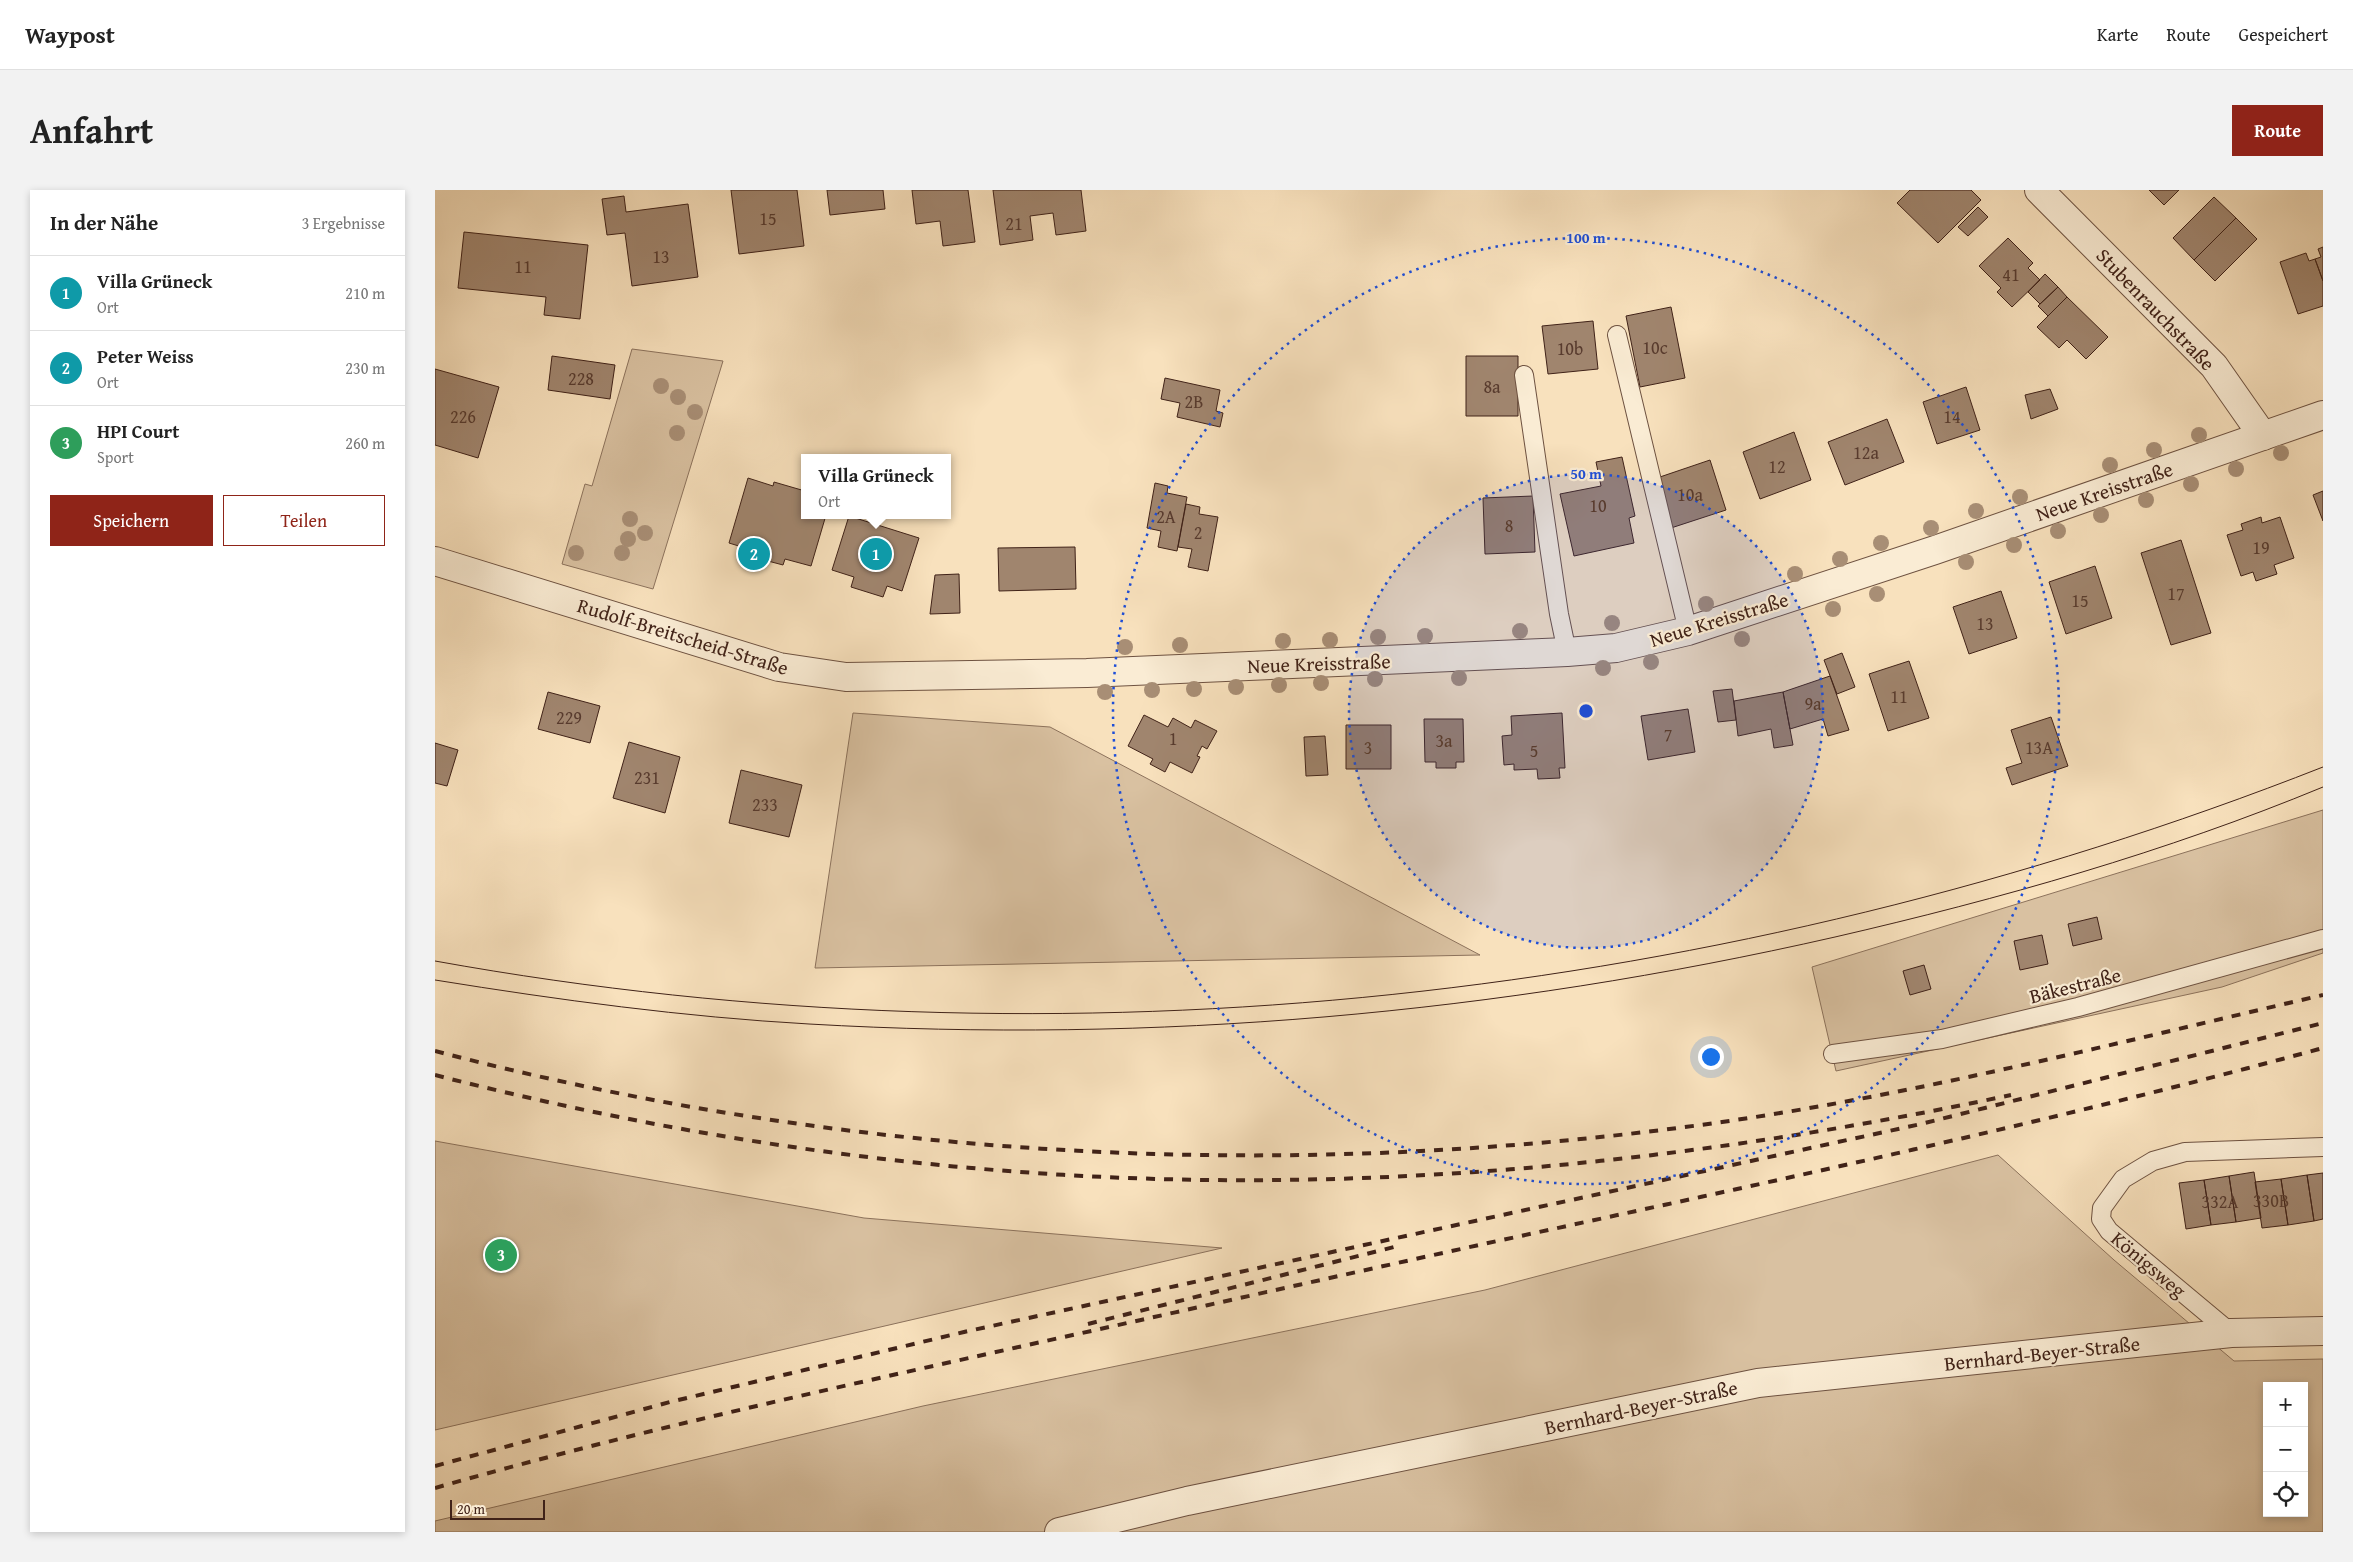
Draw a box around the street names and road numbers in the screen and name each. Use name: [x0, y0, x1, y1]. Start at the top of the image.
street label: Stubenrauchstraße: [2090, 241, 2222, 377]
street label: Neue Kreisstraße: [2031, 454, 2177, 528]
street label: Neue Kreisstraße: [1646, 584, 1792, 654]
street label: Rudolf-Breitscheid-Straße: [574, 590, 792, 682]
street label: Neue Kreisstraße: [1247, 646, 1391, 680]
street label: Bäkestraße: [2026, 960, 2124, 1010]
street label: Königsweg: [2105, 1224, 2193, 1304]
street label: Bernhard-Beyer-Straße: [1943, 1328, 2141, 1378]
street label: Bernhard-Beyer-Straße: [1542, 1372, 1740, 1442]

